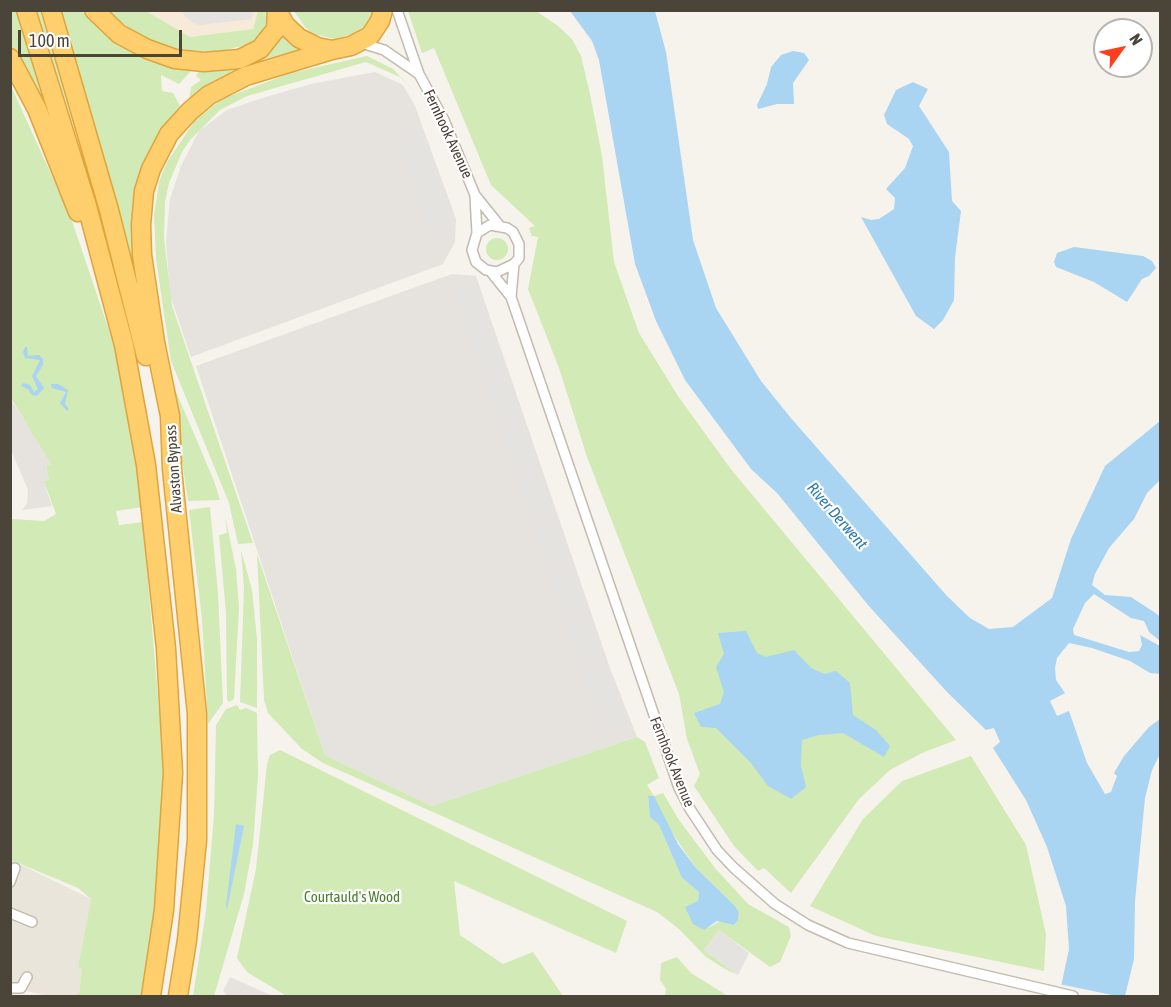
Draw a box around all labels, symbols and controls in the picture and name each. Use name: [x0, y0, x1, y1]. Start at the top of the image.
scale bar: [21, 18, 184, 56]
north arrow: [1093, 18, 1153, 78]
text: 100 m: [29, 30, 70, 51]
text: N: [1126, 30, 1147, 48]
street label: Fernhook Avenue: [420, 87, 476, 181]
street label: Alvaston Bypass: [162, 424, 186, 514]
water label: River Derwent: [803, 479, 871, 553]
street label: Fernhook Avenue: [646, 714, 698, 810]
park label: Courtauld's Wood: [304, 888, 400, 906]

